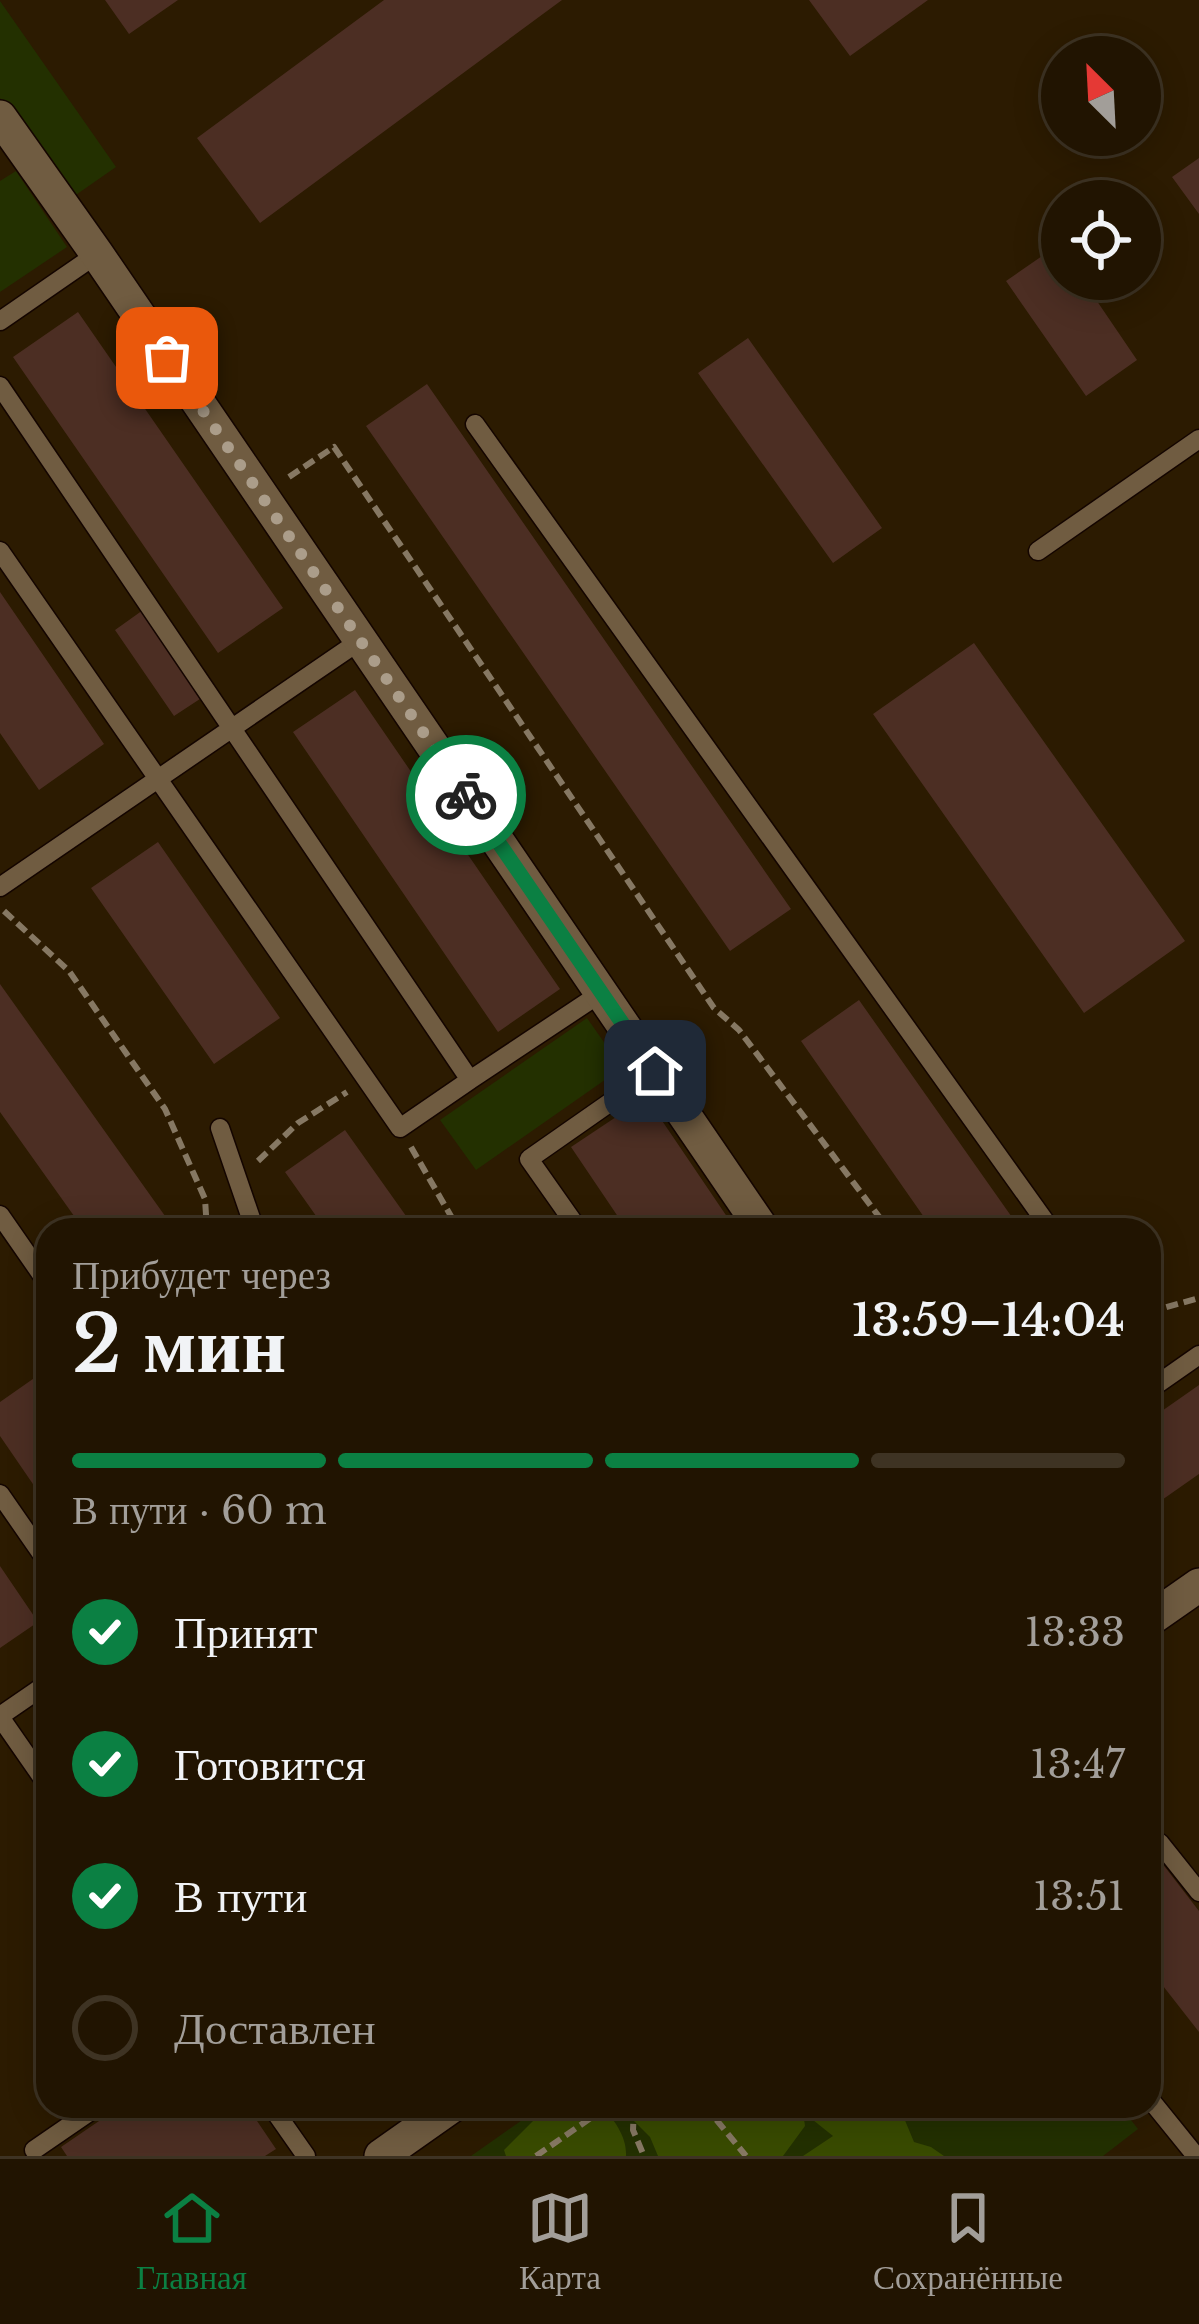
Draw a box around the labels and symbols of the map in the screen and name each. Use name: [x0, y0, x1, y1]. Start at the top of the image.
north arrow: [1041, 36, 1161, 156]
pin: [116, 307, 218, 409]
courier: [406, 735, 526, 855]
pin: [604, 1020, 706, 1122]

